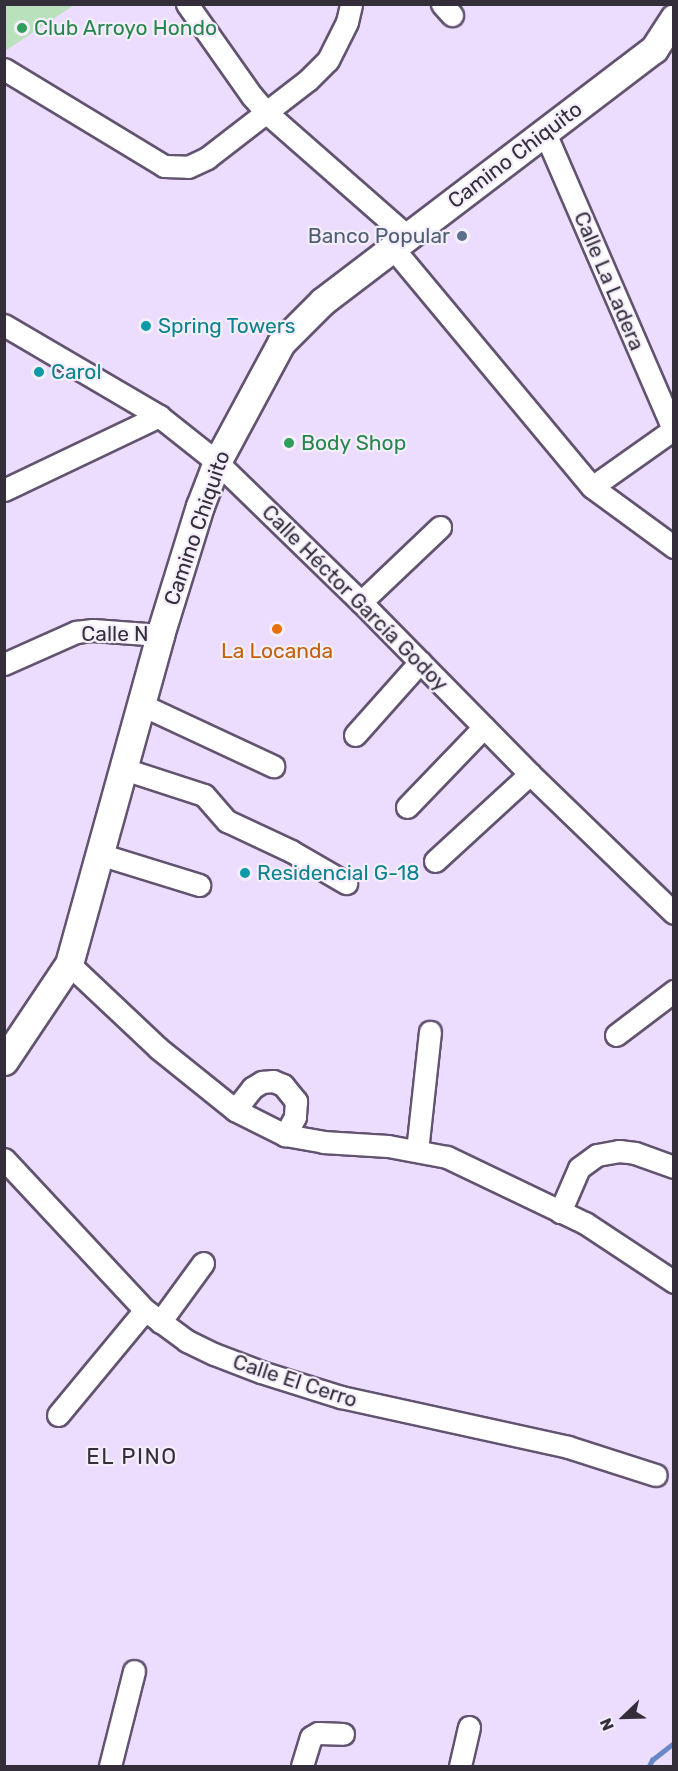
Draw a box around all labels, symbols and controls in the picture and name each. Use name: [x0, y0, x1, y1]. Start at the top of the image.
place label: Club Arroyo Hondo: [34, 15, 218, 41]
marker: Club Arroyo Hondo: [15, 21, 29, 35]
street label: Camino Chiquito: [443, 96, 587, 214]
street label: Calle La Ladera: [568, 208, 650, 354]
place label: Banco Popular: [308, 223, 450, 249]
marker: Banco Popular: [455, 229, 469, 243]
place label: Spring Towers: [158, 313, 296, 339]
marker: Spring Towers: [139, 319, 153, 333]
place label: Carol: [51, 359, 102, 385]
marker: Carol: [32, 365, 46, 379]
place label: Body Shop: [301, 430, 407, 456]
marker: Body Shop: [282, 436, 296, 450]
street label: Camino Chiquito: [159, 447, 235, 609]
street label: Calle Héctor García Godoy: [256, 499, 454, 697]
street label: Calle N: [81, 621, 149, 647]
marker: La Locanda: [270, 622, 284, 636]
place label: La Locanda: [221, 638, 333, 664]
place label: Residencial G-18: [257, 860, 420, 886]
marker: Residencial G-18: [238, 866, 252, 880]
street label: Calle El Cerro: [230, 1349, 360, 1413]
district label: EL PINO: [86, 1444, 178, 1470]
north arrow: [594, 1687, 654, 1747]
text: N: [596, 1715, 618, 1733]

